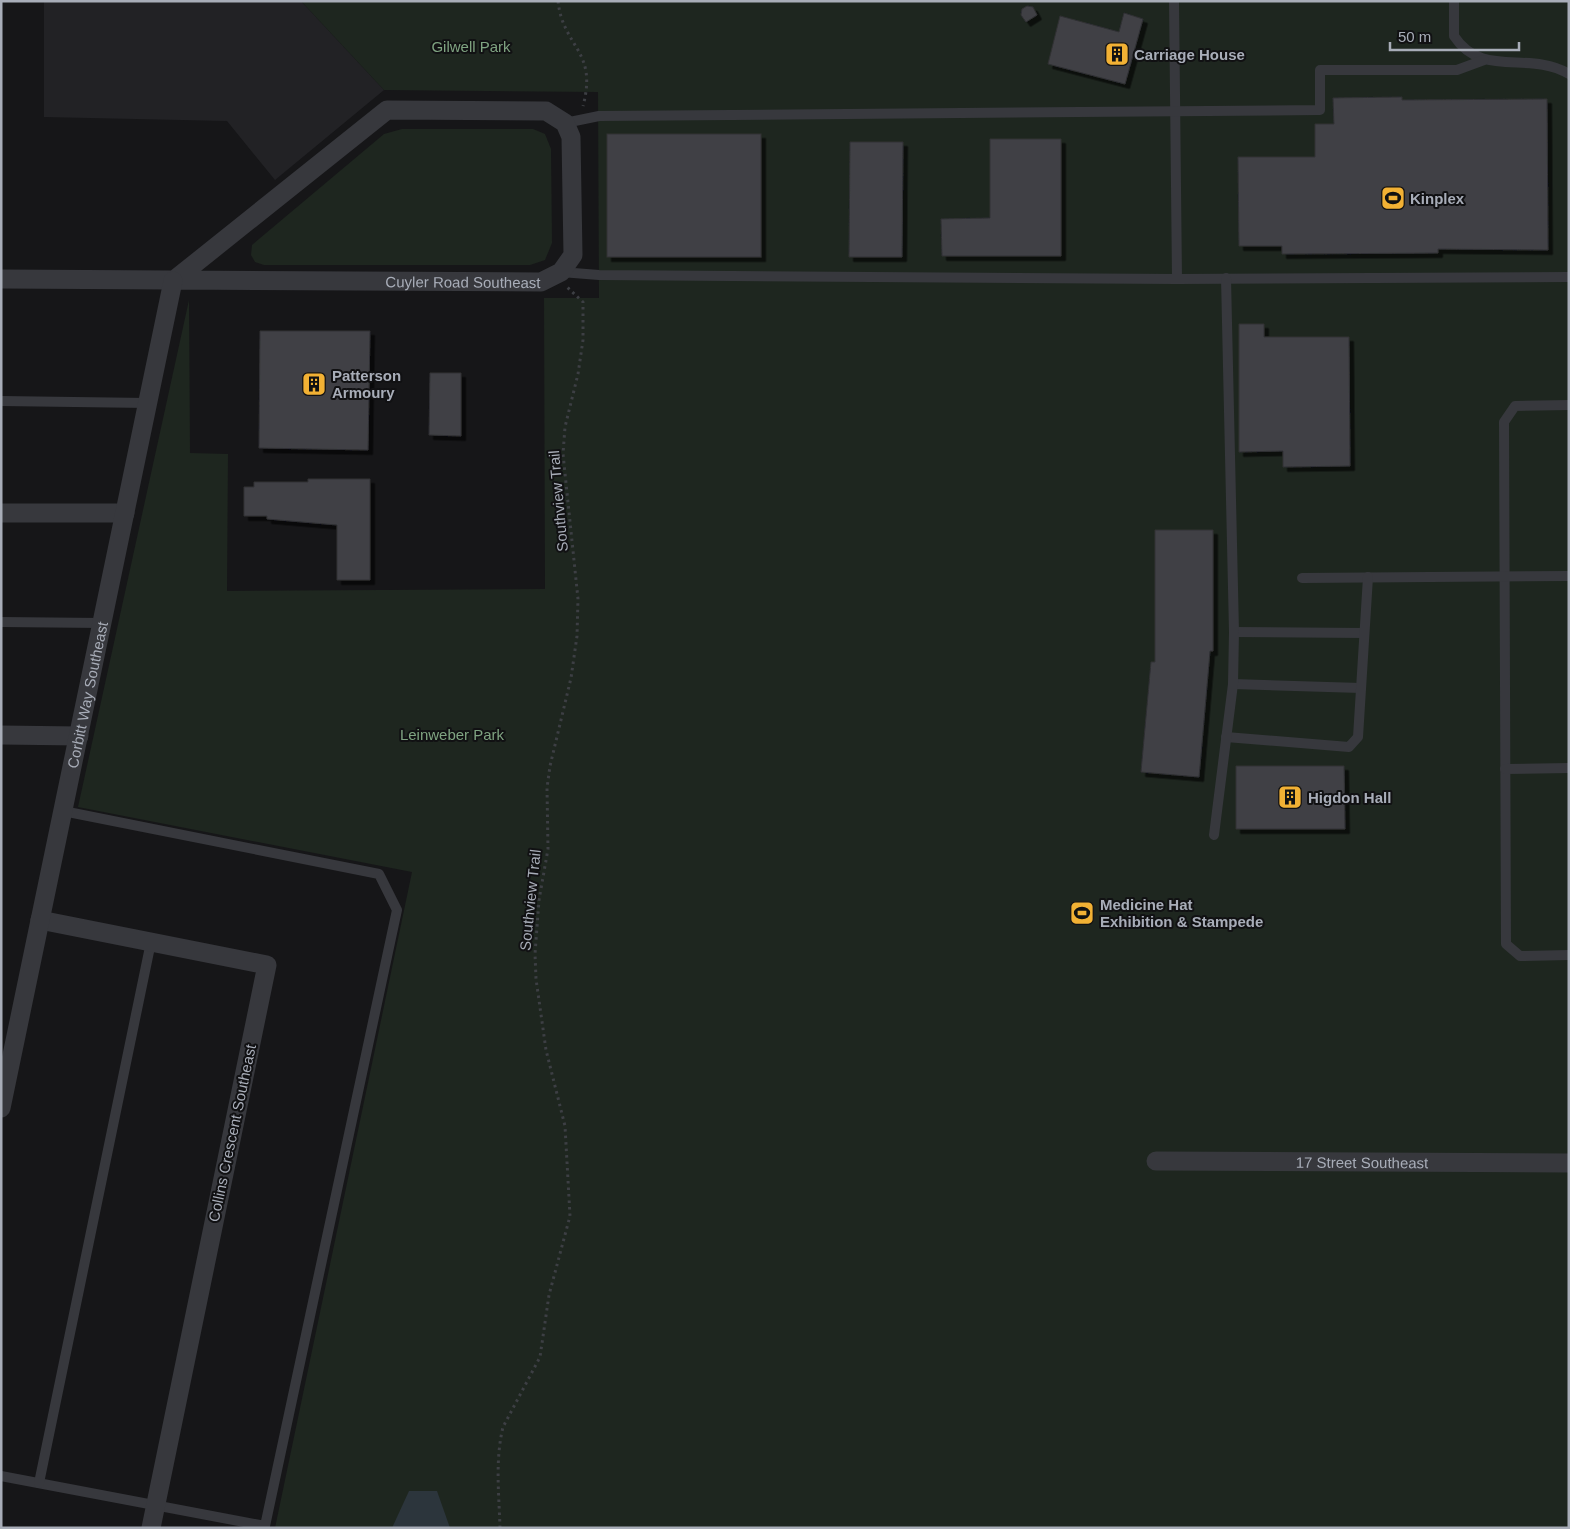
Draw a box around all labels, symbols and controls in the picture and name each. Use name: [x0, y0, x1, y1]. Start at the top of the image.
scale bar: [1390, 20, 1519, 52]
text: 50 m: [1398, 28, 1431, 45]
park label: Gilwell Park: [431, 38, 511, 55]
building icon: Carriage House: [1104, 41, 1130, 67]
place label: Carriage House: [1134, 46, 1245, 63]
sports icon: Kinplex: [1380, 185, 1406, 211]
place label: Kinplex: [1410, 190, 1465, 207]
street label: Cuyler Road Southeast: [385, 273, 541, 291]
place label: Patterson Armoury: [332, 367, 401, 401]
building icon: Patterson Armoury: [301, 371, 327, 397]
street label: Southview Trail: [545, 450, 571, 552]
street label: Corbitt Way Southeast: [63, 619, 111, 770]
park label: Leinweber Park: [400, 726, 505, 743]
building icon: Higdon Hall: [1277, 784, 1303, 810]
place label: Higdon Hall: [1308, 789, 1391, 806]
street label: Southview Trail: [516, 849, 544, 951]
place label: Medicine Hat Exhibition & Stampede: [1100, 896, 1263, 930]
sports icon: Medicine Hat Exhibition & Stampede: [1069, 900, 1095, 926]
street label: Collins Crescent Southeast: [205, 1042, 259, 1223]
street label: 17 Street Southeast: [1296, 1153, 1429, 1171]

